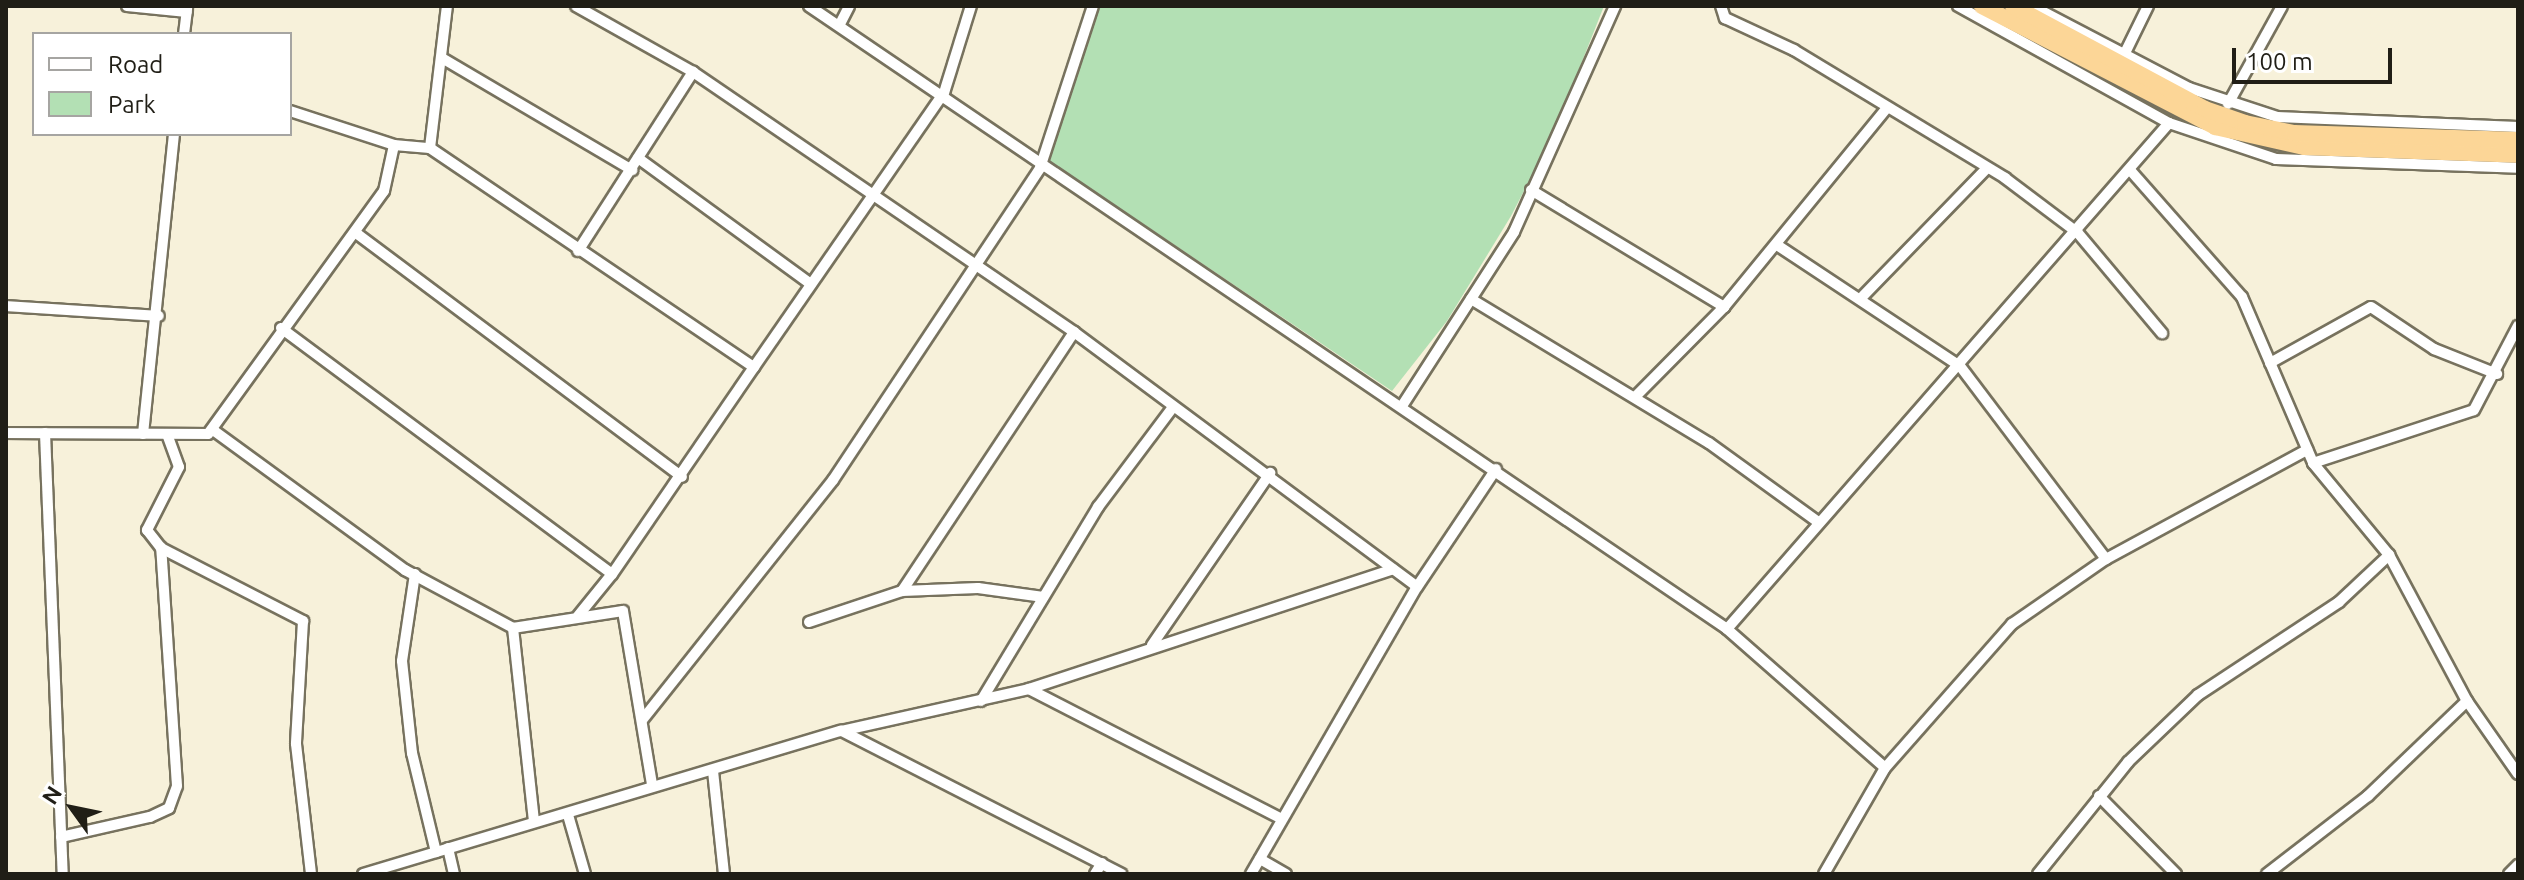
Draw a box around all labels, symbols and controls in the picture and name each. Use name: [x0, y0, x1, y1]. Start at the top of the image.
legend: [32, 32, 292, 136]
scale bar: [2236, 32, 2396, 82]
text: 100 m: [2246, 48, 2313, 75]
text: Road: [108, 51, 163, 78]
text: Park: [108, 91, 156, 118]
north arrow: [32, 768, 112, 848]
text: N: [36, 781, 66, 808]

